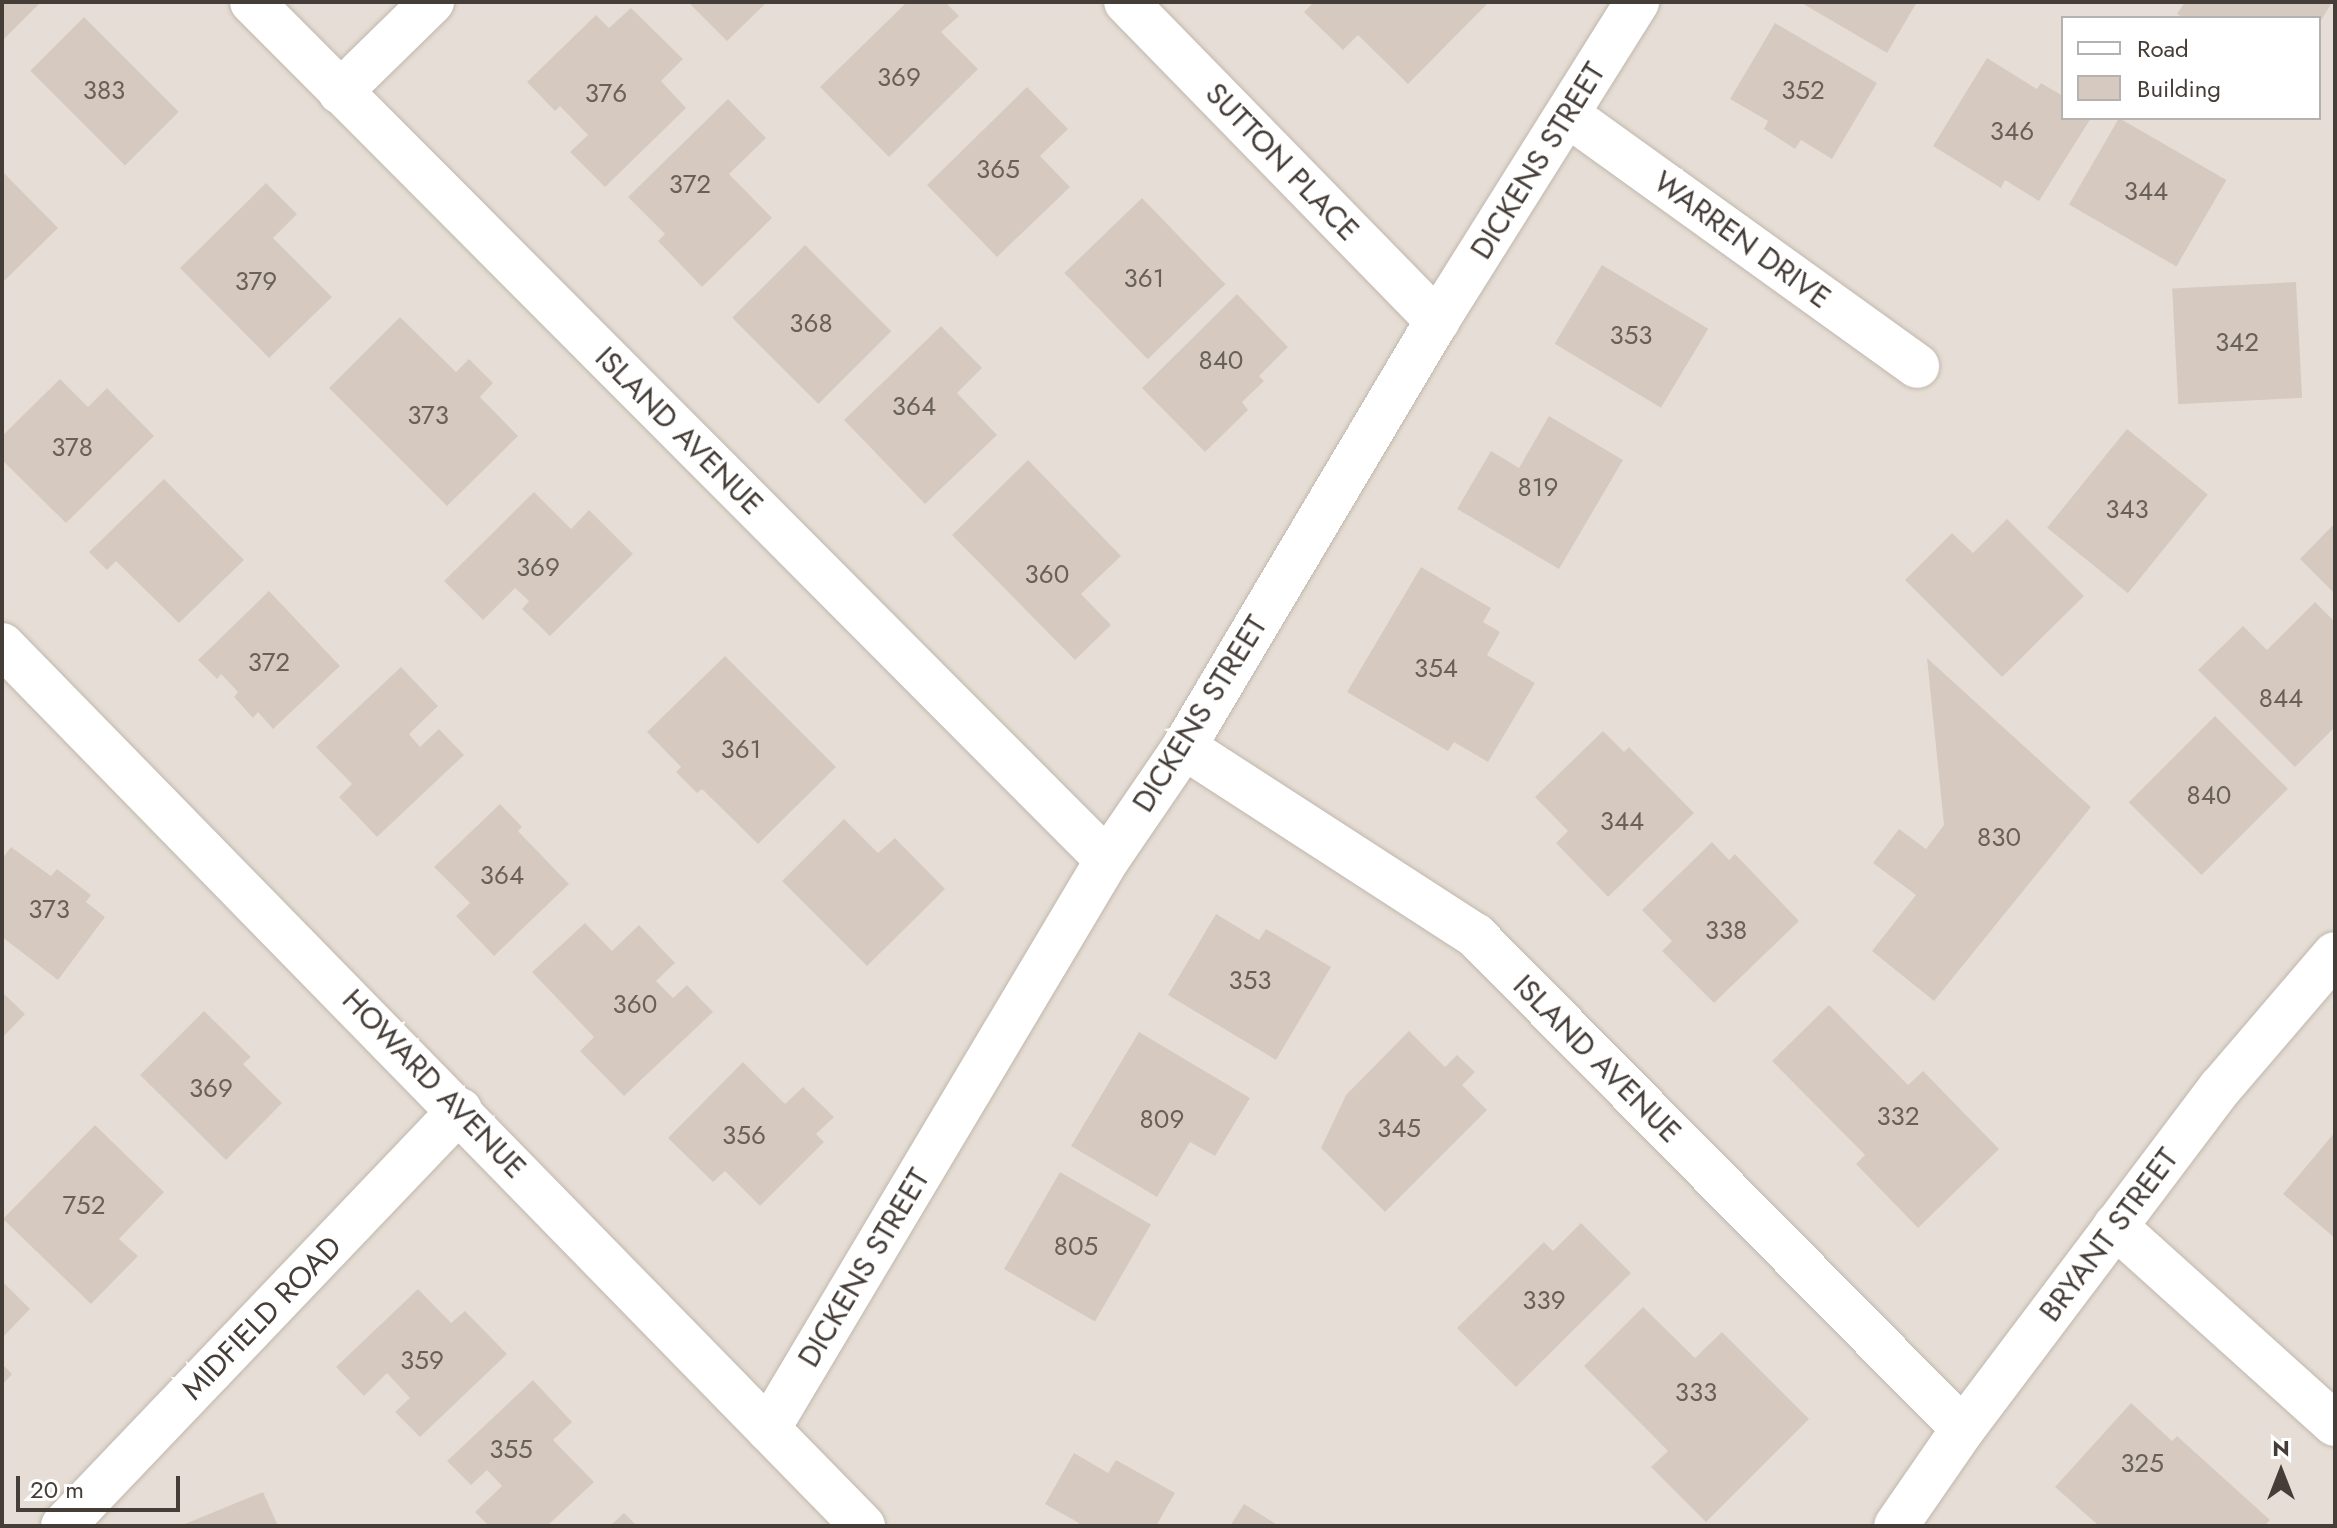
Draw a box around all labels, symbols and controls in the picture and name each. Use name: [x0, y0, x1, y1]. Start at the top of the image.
legend: [2061, 16, 2321, 120]
text: Road: [2137, 31, 2189, 66]
street label: DICKENS STREET: [1463, 56, 1613, 266]
house number: 369: [877, 62, 921, 94]
text: Building: [2137, 71, 2221, 106]
house number: 383: [83, 75, 125, 107]
house number: 352: [1781, 75, 1825, 107]
street label: SUTTON PLACE: [1198, 76, 1366, 248]
house number: 376: [585, 78, 627, 110]
house number: 346: [1990, 116, 2034, 148]
house number: 365: [976, 154, 1020, 186]
street label: WARREN DRIVE: [1647, 164, 1837, 316]
house number: 372: [669, 169, 711, 201]
house number: 344: [2124, 176, 2168, 208]
house number: 361: [1124, 263, 1164, 295]
house number: 379: [235, 266, 277, 298]
house number: 368: [789, 308, 833, 340]
house number: 353: [1609, 320, 1653, 352]
house number: 342: [2215, 327, 2259, 359]
street label: ISLAND AVENUE: [588, 340, 770, 522]
house number: 840: [1199, 345, 1243, 377]
house number: 364: [892, 391, 936, 423]
house number: 373: [407, 400, 449, 432]
house number: 378: [51, 432, 93, 464]
house number: 819: [1518, 472, 1558, 504]
house number: 343: [2105, 494, 2149, 526]
house number: 369: [516, 552, 560, 584]
house number: 360: [1025, 559, 1069, 591]
street label: DICKENS STREET: [1125, 609, 1275, 819]
house number: 372: [248, 647, 290, 679]
house number: 354: [1414, 653, 1458, 685]
house number: 844: [2259, 683, 2303, 715]
house number: 361: [721, 734, 761, 766]
house number: 840: [2187, 780, 2231, 812]
house number: 344: [1600, 806, 1644, 838]
house number: 830: [1977, 822, 2021, 854]
house number: 364: [480, 860, 524, 892]
house number: 373: [28, 894, 70, 926]
house number: 338: [1705, 915, 1747, 947]
house number: 353: [1228, 965, 1272, 997]
street label: ISLAND AVENUE: [1506, 968, 1688, 1150]
street label: HOWARD AVENUE: [335, 982, 533, 1186]
house number: 360: [613, 989, 657, 1021]
house number: 369: [189, 1073, 233, 1105]
house number: 332: [1876, 1101, 1920, 1133]
house number: 809: [1140, 1104, 1184, 1136]
house number: 345: [1377, 1113, 1421, 1145]
house number: 356: [722, 1120, 766, 1152]
street label: BRYANT STREET: [2032, 1141, 2186, 1329]
street label: DICKENS STREET: [791, 1162, 937, 1374]
house number: 752: [62, 1190, 106, 1222]
street label: MIDFIELD ROAD: [175, 1229, 349, 1407]
house number: 805: [1054, 1231, 1098, 1263]
house number: 339: [1522, 1285, 1566, 1317]
house number: 359: [400, 1345, 444, 1377]
house number: 333: [1675, 1377, 1717, 1409]
north arrow: [2241, 1432, 2321, 1512]
text: N: [2272, 1432, 2290, 1464]
house number: 355: [489, 1434, 533, 1466]
house number: 325: [2120, 1448, 2164, 1480]
scale bar: [20, 1460, 184, 1510]
text: 20 m: [30, 1472, 84, 1507]

